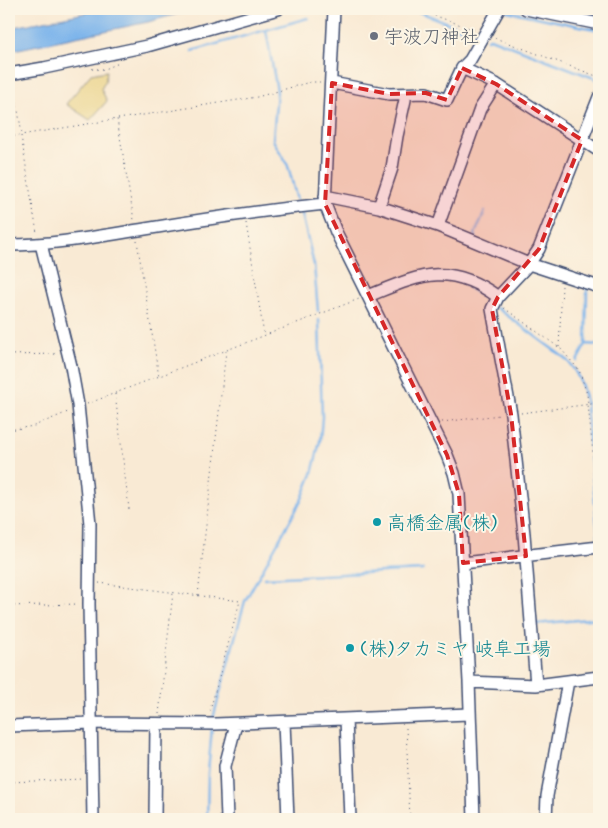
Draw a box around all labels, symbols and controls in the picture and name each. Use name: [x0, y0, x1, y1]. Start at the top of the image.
place label: 宇波刀神社: [384, 25, 479, 50]
marker: 宇波刀神社: [368, 30, 380, 42]
place label: 高橋金属(株): [387, 511, 497, 536]
marker: 高橋金属(株): [371, 516, 383, 528]
place label: (株)タカミヤ 岐阜工場: [360, 637, 551, 662]
marker: (株)タカミヤ 岐阜工場: [344, 642, 356, 654]

